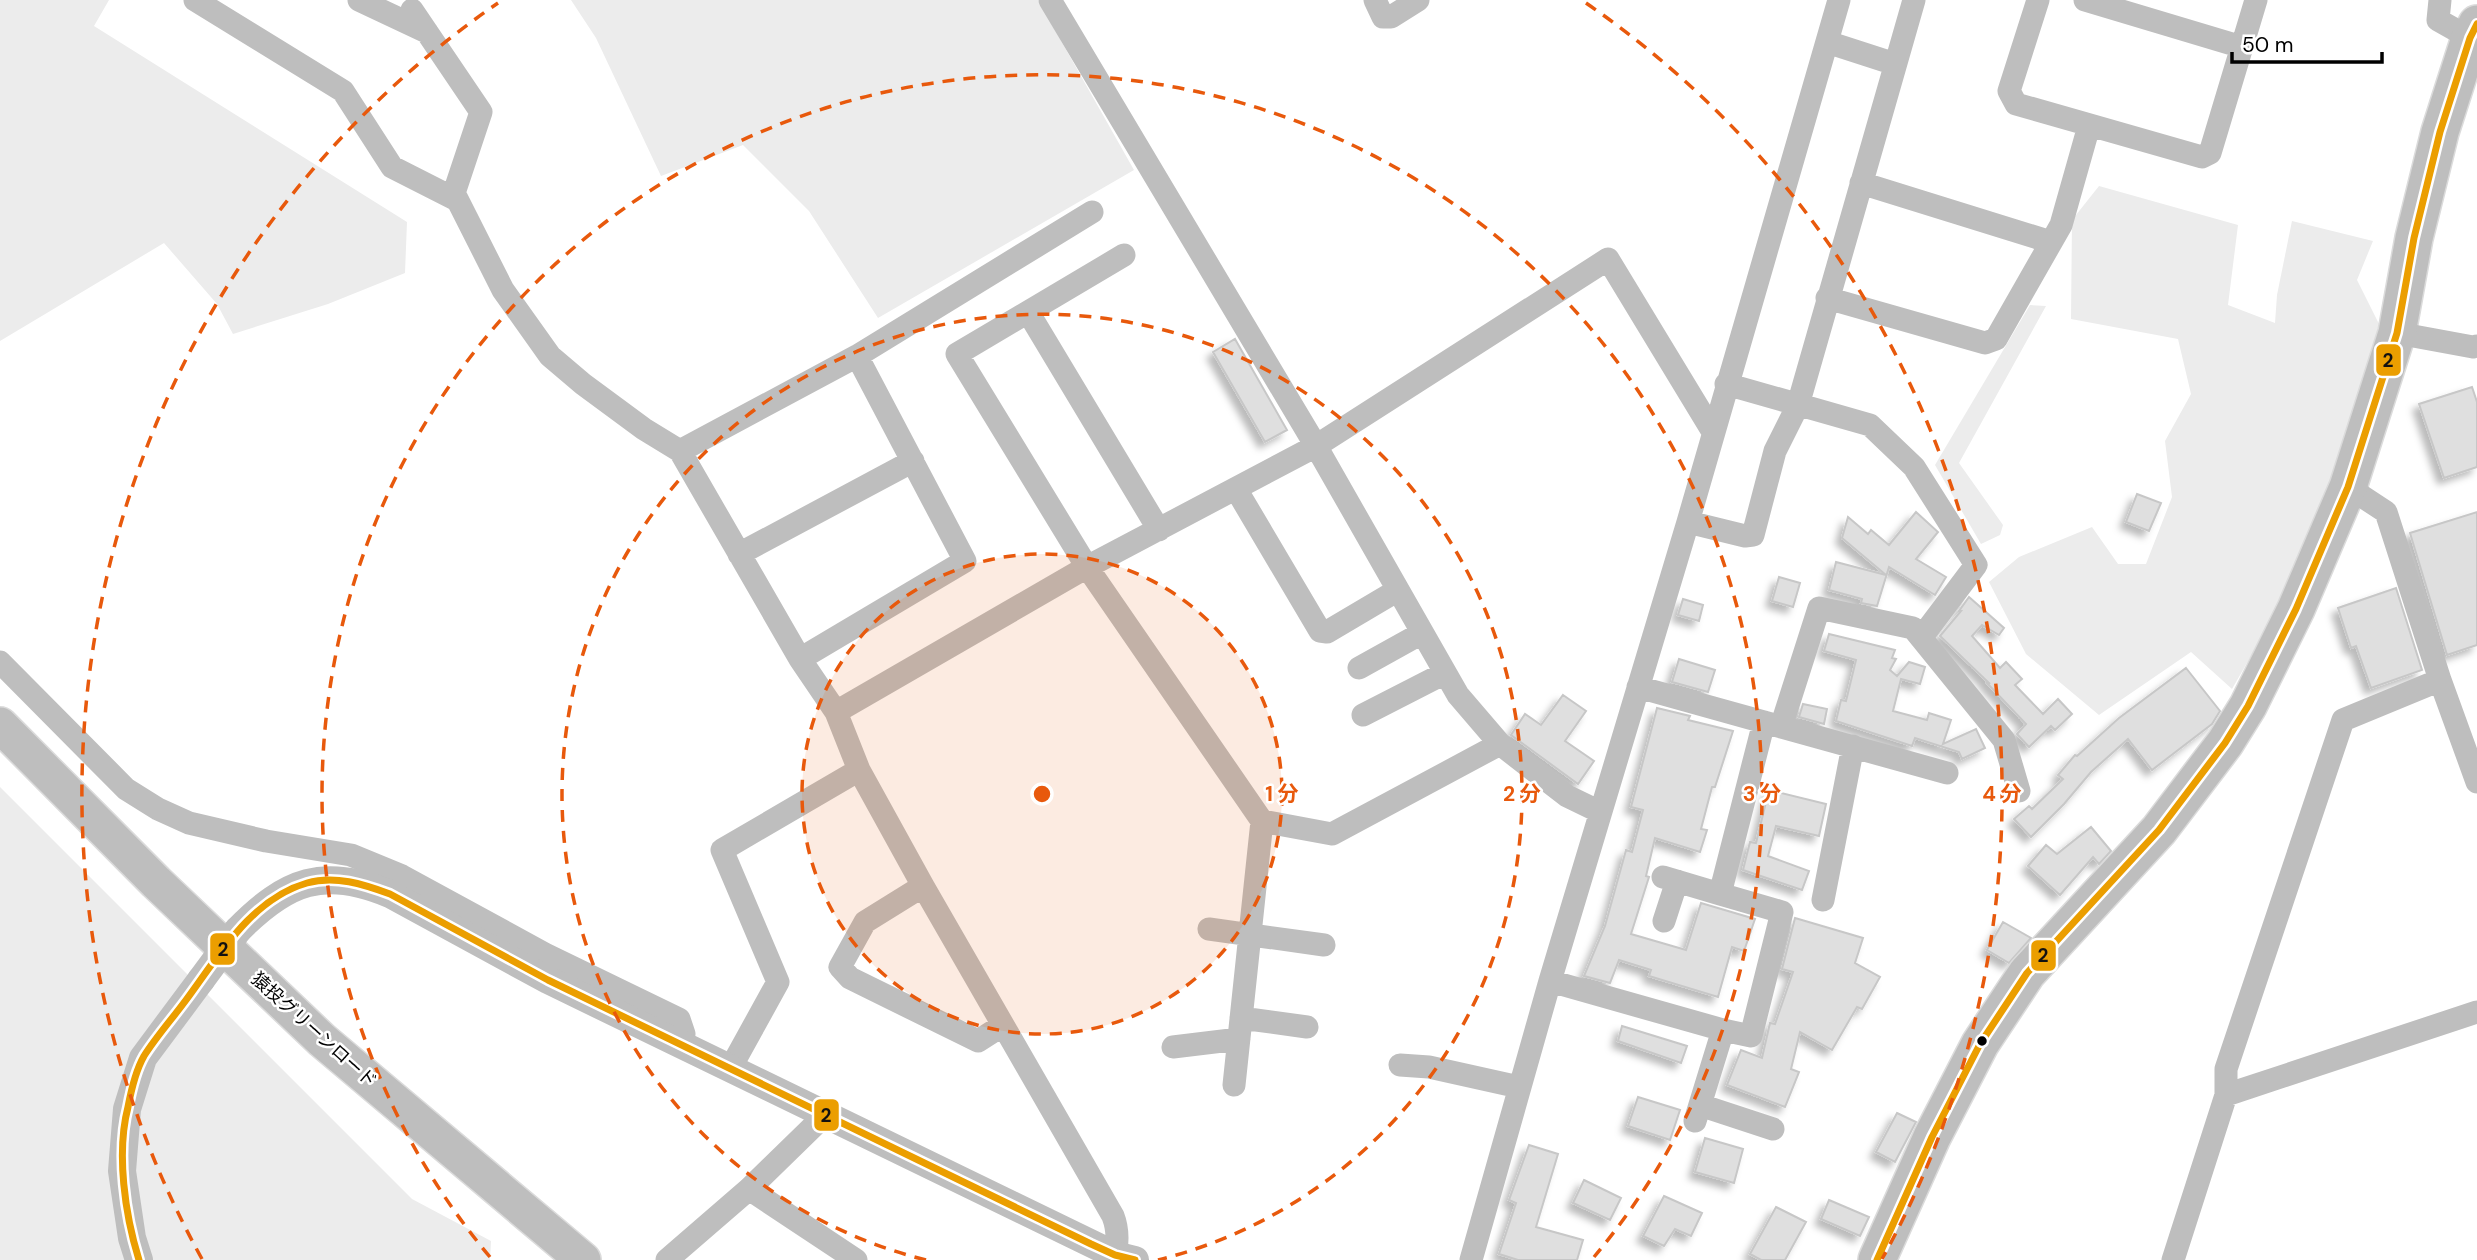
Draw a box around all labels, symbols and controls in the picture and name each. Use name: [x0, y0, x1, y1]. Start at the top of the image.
scale bar: [2232, 21, 2382, 65]
text: 50 m: [2242, 31, 2293, 59]
line badge: 2: [2375, 343, 2402, 377]
text: 2: [2383, 348, 2394, 373]
text: 1 分: [1265, 780, 1299, 808]
text: 2 分: [1503, 780, 1541, 808]
text: 3 分: [1743, 780, 1781, 808]
text: 4 分: [1982, 780, 2022, 808]
centre of rings: [1030, 782, 1054, 806]
line badge: 2: [209, 932, 236, 966]
text: 2: [218, 937, 229, 962]
line badge: 2: [2030, 939, 2057, 972]
text: 2: [2038, 943, 2049, 968]
street label: 猿投グリーンロード: [246, 967, 382, 1093]
unlabelled marker: [1975, 1034, 1989, 1048]
line badge: 2: [813, 1098, 840, 1132]
text: 2: [821, 1103, 832, 1128]

